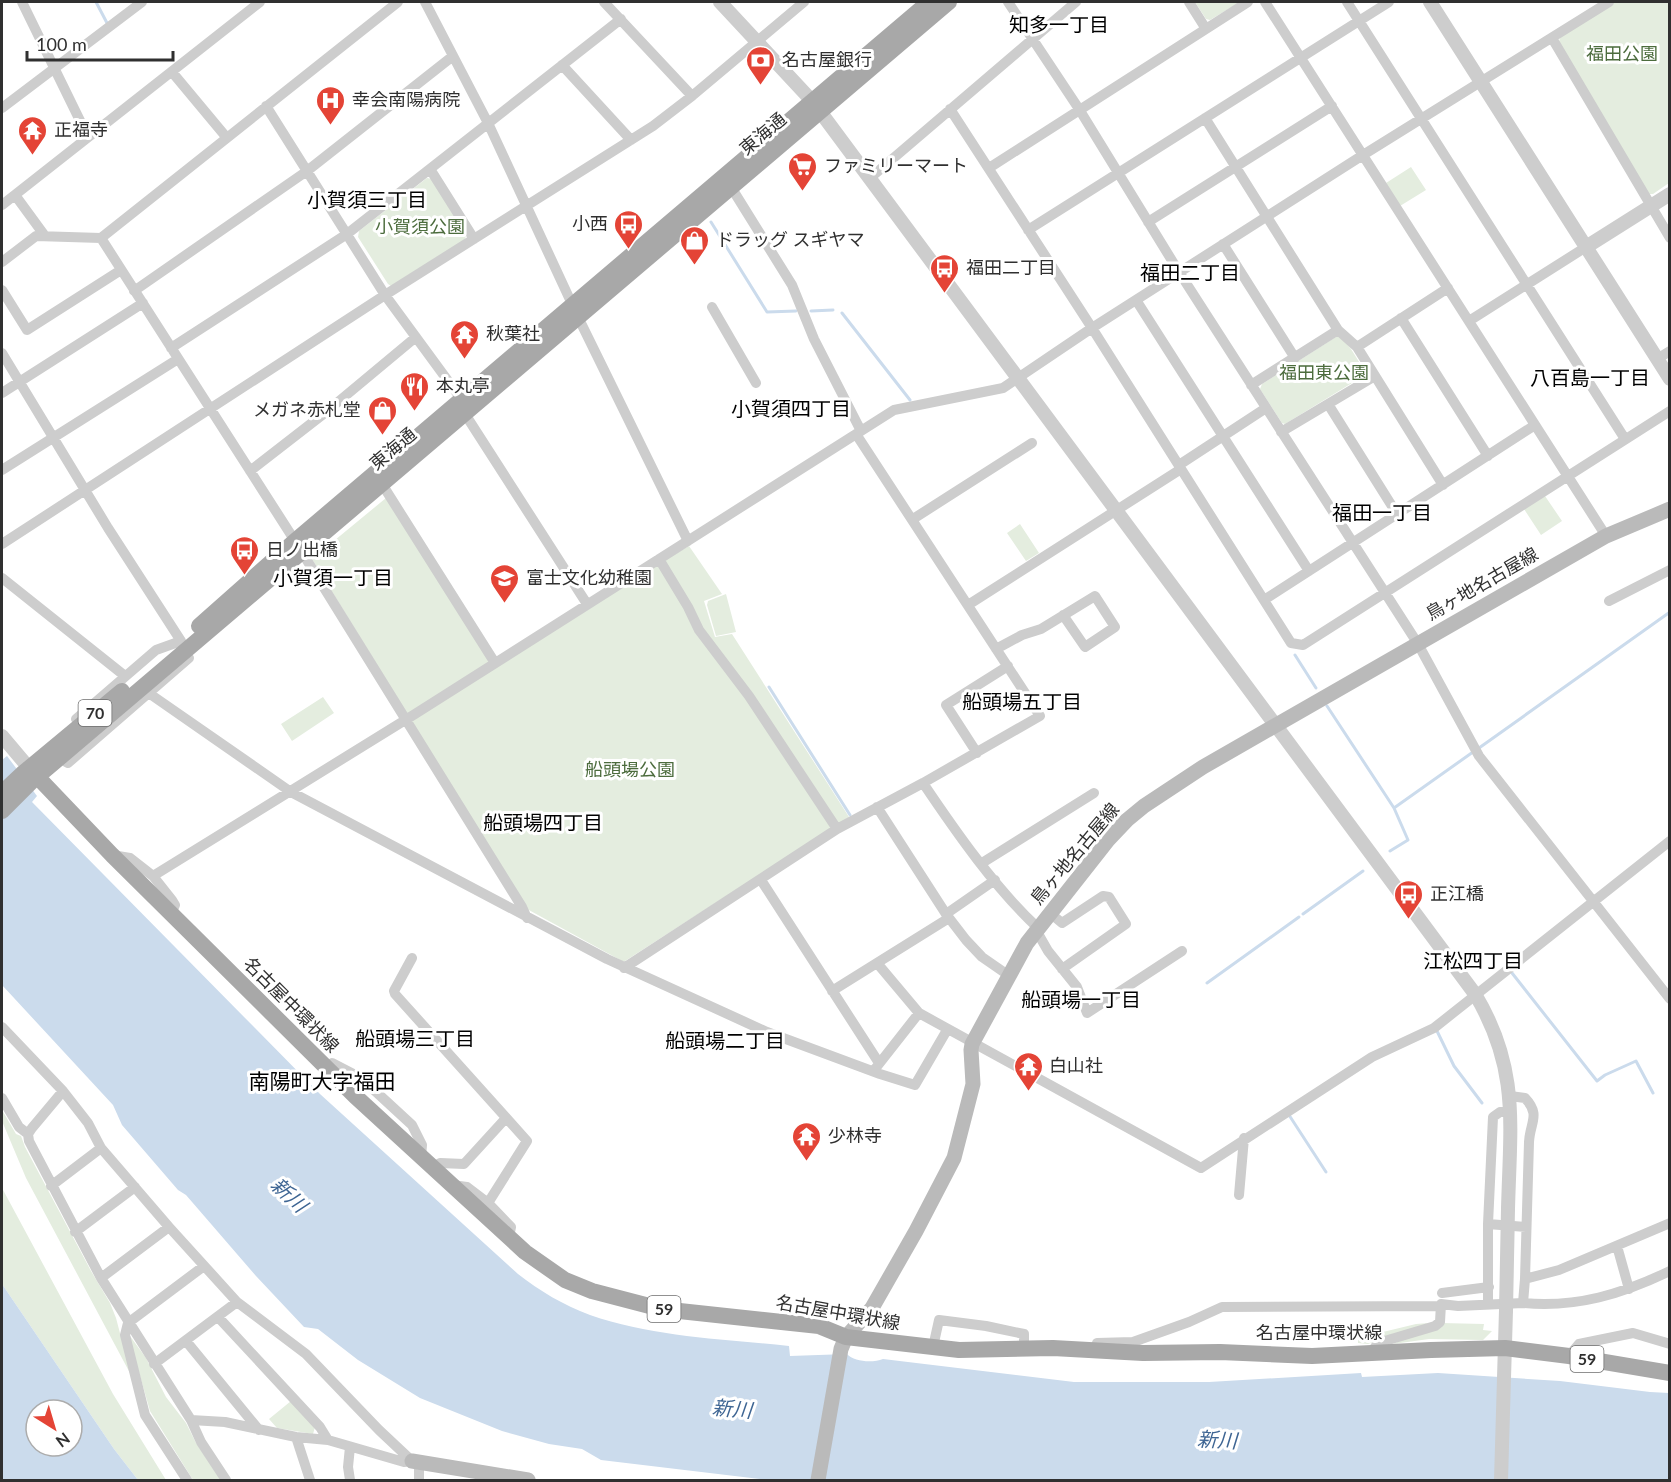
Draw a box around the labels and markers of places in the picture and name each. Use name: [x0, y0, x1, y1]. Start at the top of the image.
bank icon: 名古屋銀行: [745, 44, 777, 86]
place label: 名古屋銀行: [782, 48, 872, 70]
hospital icon: 幸会南陽病院: [315, 84, 347, 126]
place label: 幸会南陽病院: [352, 88, 460, 110]
temple icon: 正福寺: [17, 114, 49, 156]
place label: 正福寺: [54, 118, 108, 140]
supermarket icon: ファミリーマート: [787, 150, 819, 192]
place label: ファミリーマート: [824, 154, 968, 176]
bus stop icon: 小西: [613, 208, 645, 250]
place label: 小西: [572, 212, 608, 234]
shop icon: ドラッグ スギヤマ: [679, 224, 711, 266]
place label: ドラッグ スギヤマ: [716, 228, 865, 250]
bus stop icon: 福田二丁目: [929, 252, 961, 294]
place label: 福田二丁目: [966, 256, 1056, 278]
temple icon: 秋葉社: [449, 318, 481, 360]
place label: 秋葉社: [486, 322, 540, 344]
restaurant icon: 本丸亭: [399, 370, 431, 412]
place label: 本丸亭: [436, 374, 490, 396]
shop icon: メガネ赤札堂: [366, 394, 398, 436]
place label: メガネ赤札堂: [253, 398, 361, 420]
bus stop icon: 日ノ出橋: [229, 534, 261, 576]
place label: 日ノ出橋: [266, 538, 338, 560]
school or university icon: 富士文化幼稚園: [489, 562, 521, 604]
place label: 富士文化幼稚園: [526, 566, 652, 588]
bus stop icon: 正江橋: [1393, 878, 1425, 920]
place label: 正江橋: [1430, 882, 1484, 904]
temple icon: 白山社: [1012, 1050, 1044, 1092]
place label: 白山社: [1049, 1054, 1103, 1076]
temple icon: 少林寺: [791, 1120, 823, 1162]
place label: 少林寺: [828, 1124, 882, 1146]

